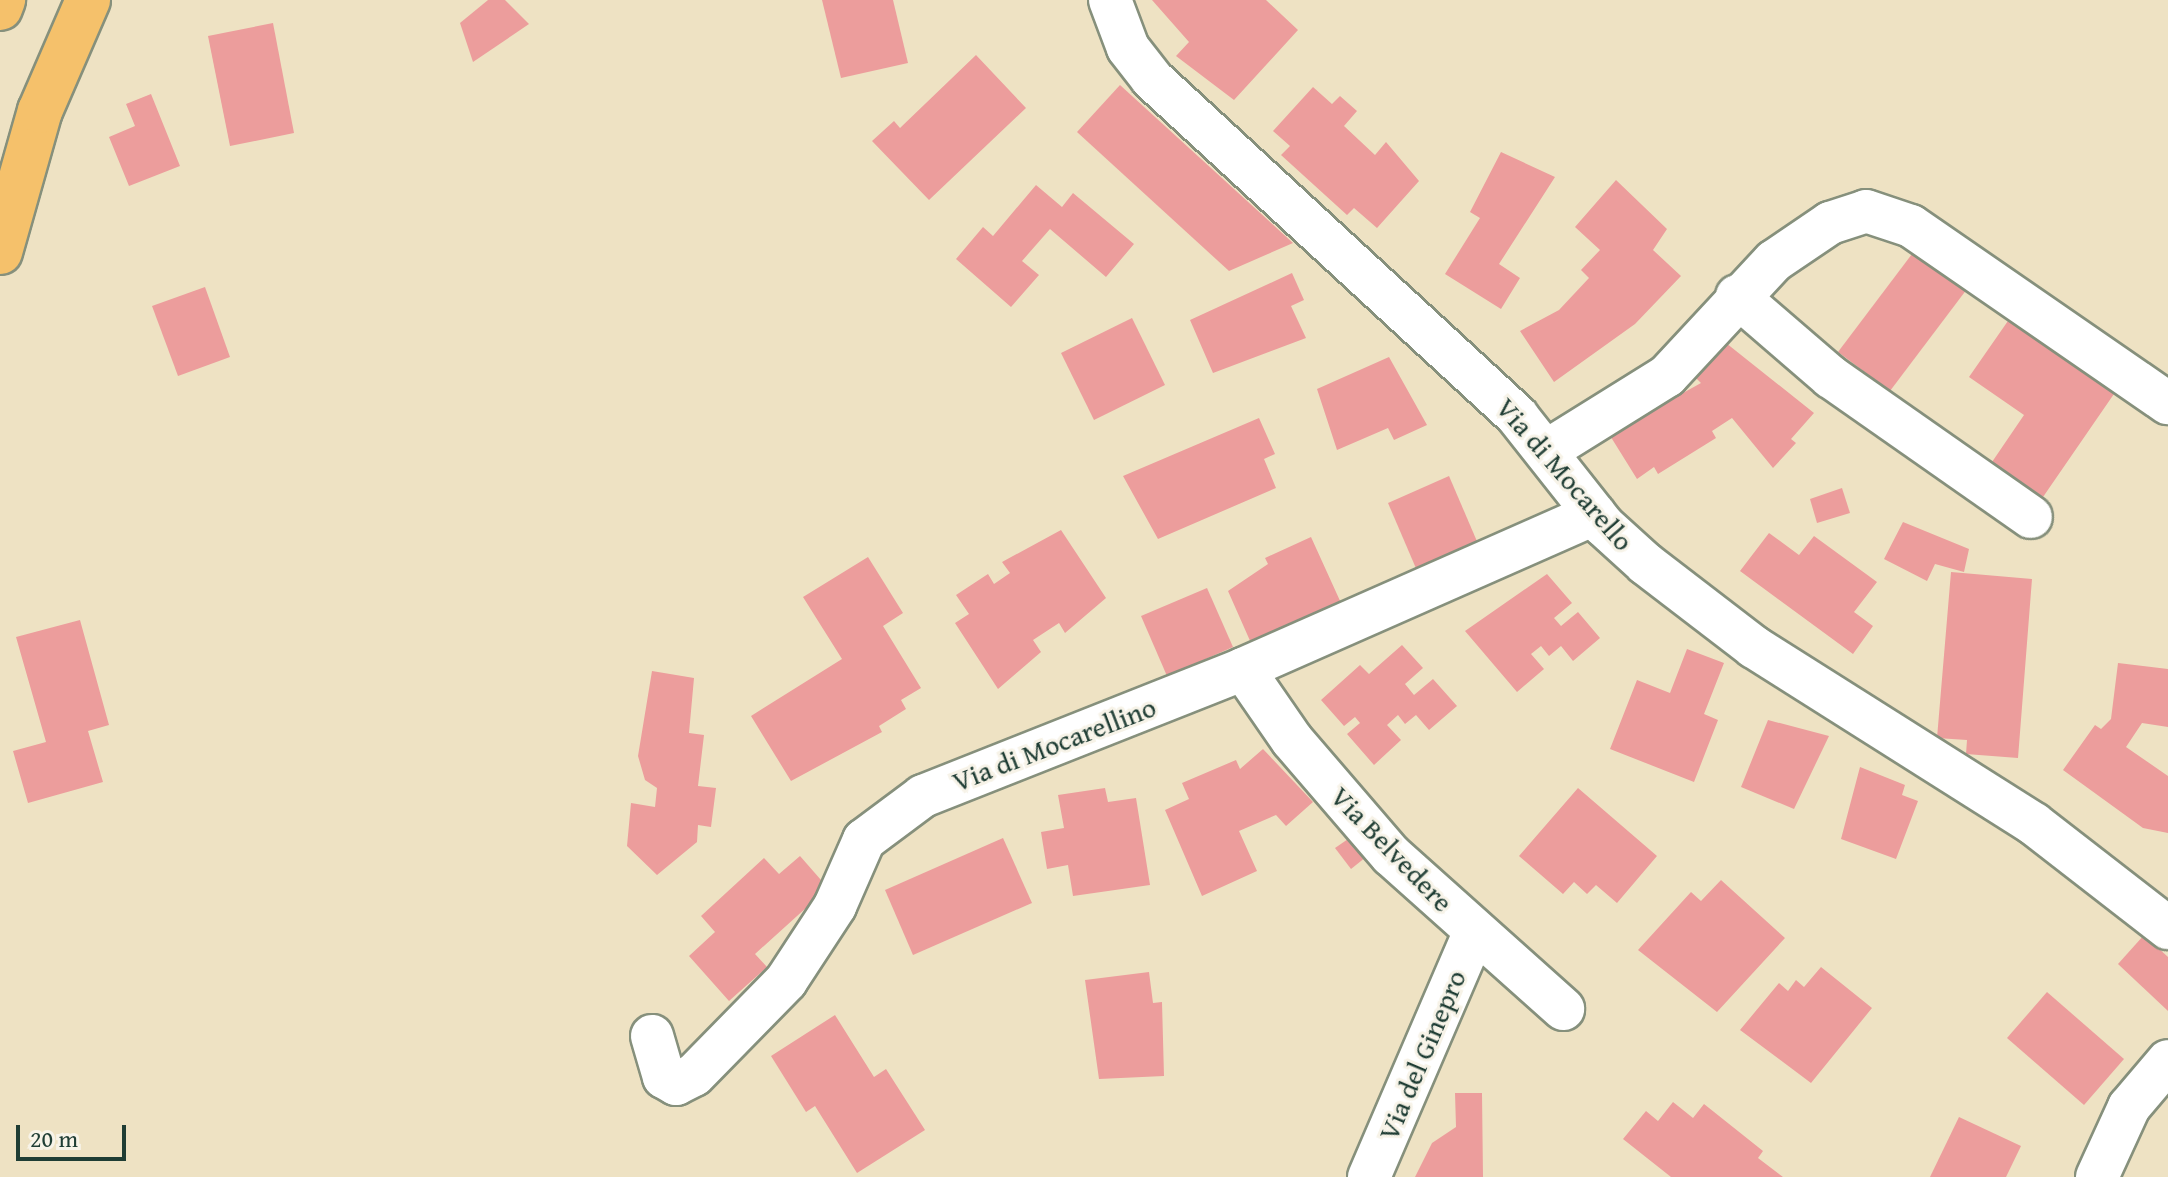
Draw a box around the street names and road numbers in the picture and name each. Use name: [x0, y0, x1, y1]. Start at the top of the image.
street label: Via di Mocarello: [1489, 391, 1641, 557]
street label: Via di Mocarellino: [947, 690, 1161, 798]
street label: Via Belvedere: [1324, 779, 1460, 919]
street label: Via del Ginepro: [1371, 965, 1473, 1145]

